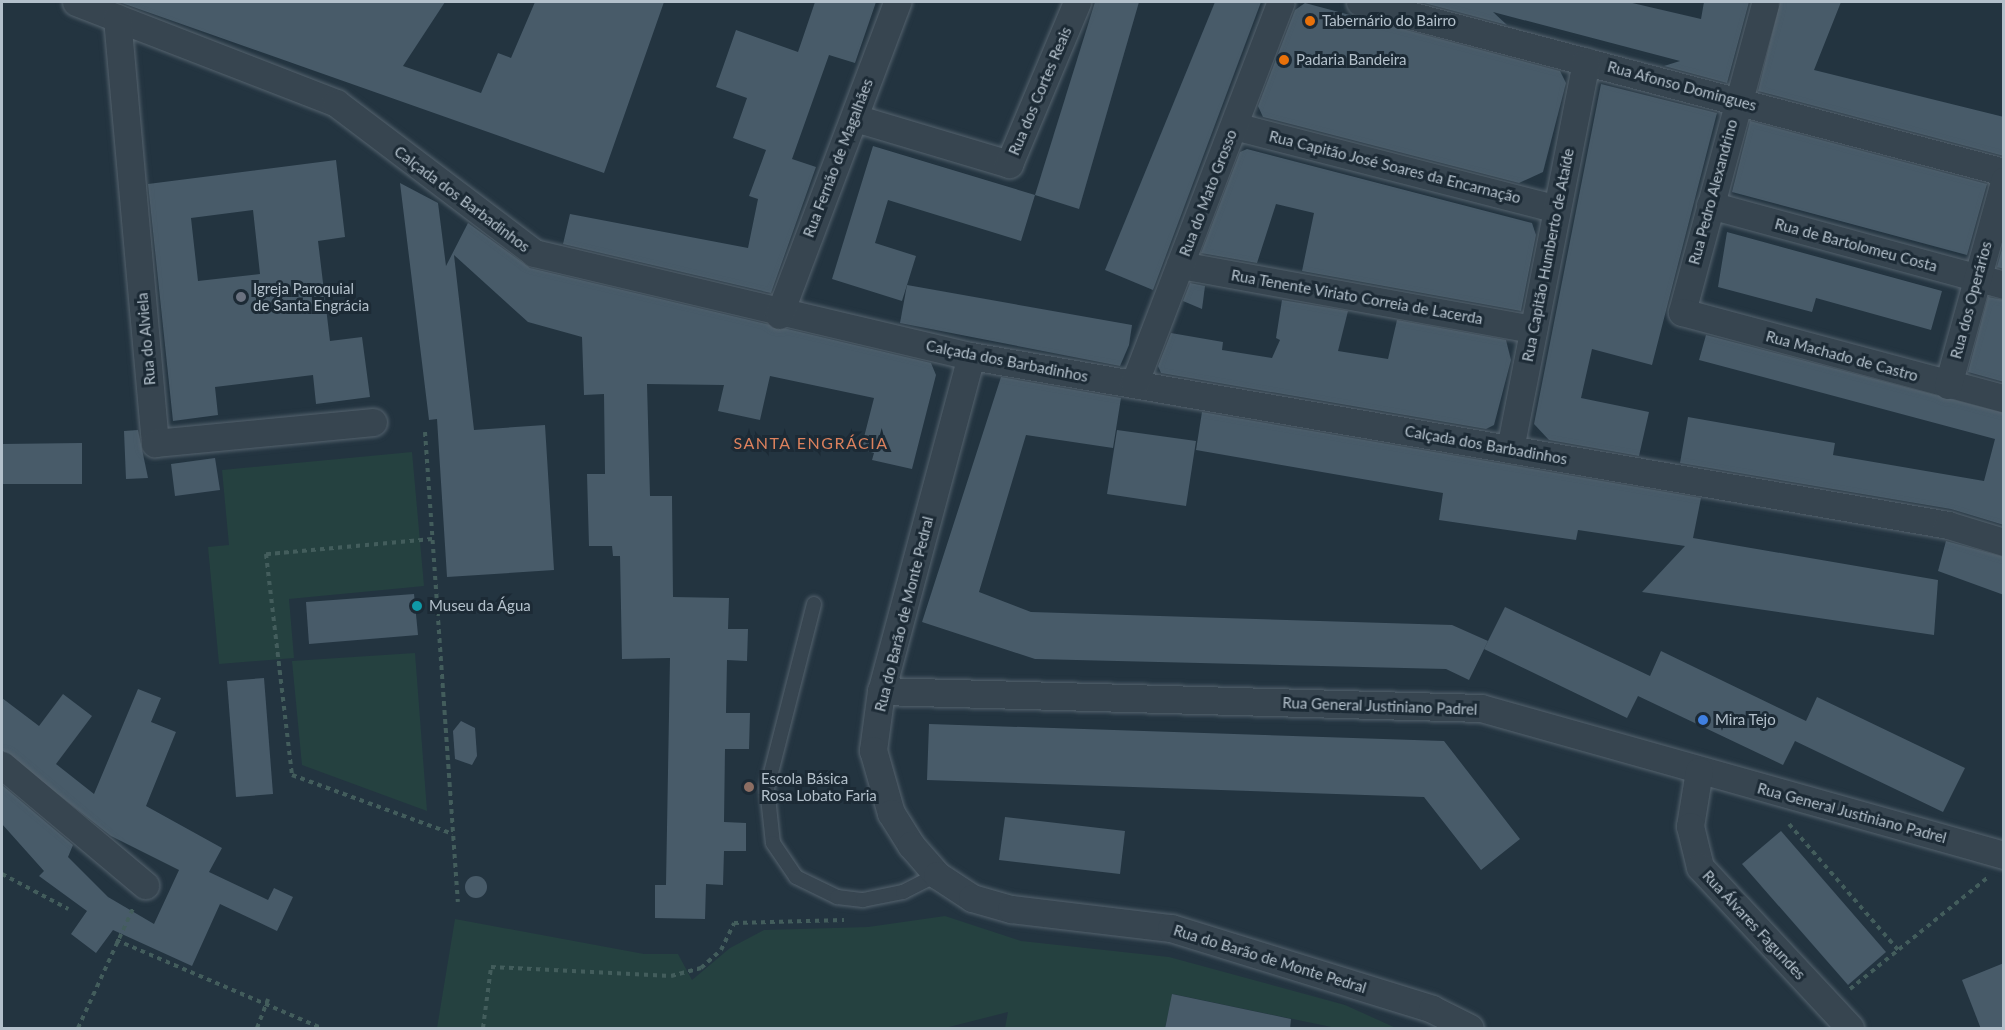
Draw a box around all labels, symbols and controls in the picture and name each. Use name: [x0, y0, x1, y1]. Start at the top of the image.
place label: Tabernário do Bairro: [1322, 12, 1456, 30]
marker: Tabernário do Bairro: [1303, 14, 1317, 28]
street label: Rua dos Cortes Reais: [1005, 24, 1075, 158]
place label: Padaria Bandeira: [1296, 51, 1407, 69]
marker: Padaria Bandeira: [1277, 53, 1291, 67]
street label: Rua Afonso Domingues: [1605, 57, 1759, 115]
street label: Rua Fernão de Magalhães: [799, 76, 877, 240]
street label: Rua Pedro Alexandrino: [1685, 117, 1741, 267]
street label: Rua do Mato Grosso: [1176, 127, 1240, 259]
street label: Rua Capitão José Soares da Encarnação: [1267, 127, 1523, 207]
street label: Calçada dos Barbadinhos: [391, 142, 533, 256]
street label: Rua Capitão Humberto de Ataíde: [1518, 147, 1578, 363]
street label: Rua de Bartolomeu Costa: [1773, 215, 1939, 275]
street label: Rua dos Operários: [1947, 239, 1995, 361]
street label: Rua Tenente Viriato Correia de Lacerda: [1229, 266, 1485, 328]
place label: Igreja Paroquial de Santa Engrácia: [253, 279, 369, 314]
marker: Igreja Paroquial de Santa Engrácia: [234, 290, 248, 304]
street label: Rua do Alviela: [133, 292, 159, 386]
street label: Rua Machado de Castro: [1764, 327, 1920, 385]
street label: Calçada dos Barbadinhos: [924, 336, 1090, 386]
street label: Calçada dos Barbadinhos: [1403, 422, 1569, 468]
district label: SANTA ENGRÁCIA: [733, 433, 889, 453]
street label: Rua do Barão de Monte Pedral: [871, 514, 937, 714]
place label: Museu da Água: [429, 597, 531, 615]
marker: Museu da Água: [410, 599, 424, 613]
street label: Rua General Justiniano Padrel: [1282, 694, 1478, 718]
place label: Mira Tejo: [1715, 711, 1776, 729]
marker: Mira Tejo: [1696, 713, 1710, 727]
place label: Escola Básica Rosa Lobato Faria: [761, 769, 877, 804]
street label: Rua General Justiniano Padrel: [1755, 779, 1949, 847]
marker: Escola Básica Rosa Lobato Faria: [742, 780, 756, 794]
street label: Rua Álvares Fagundes: [1699, 867, 1809, 983]
street label: Rua do Barão de Monte Pedral: [1171, 921, 1369, 997]

